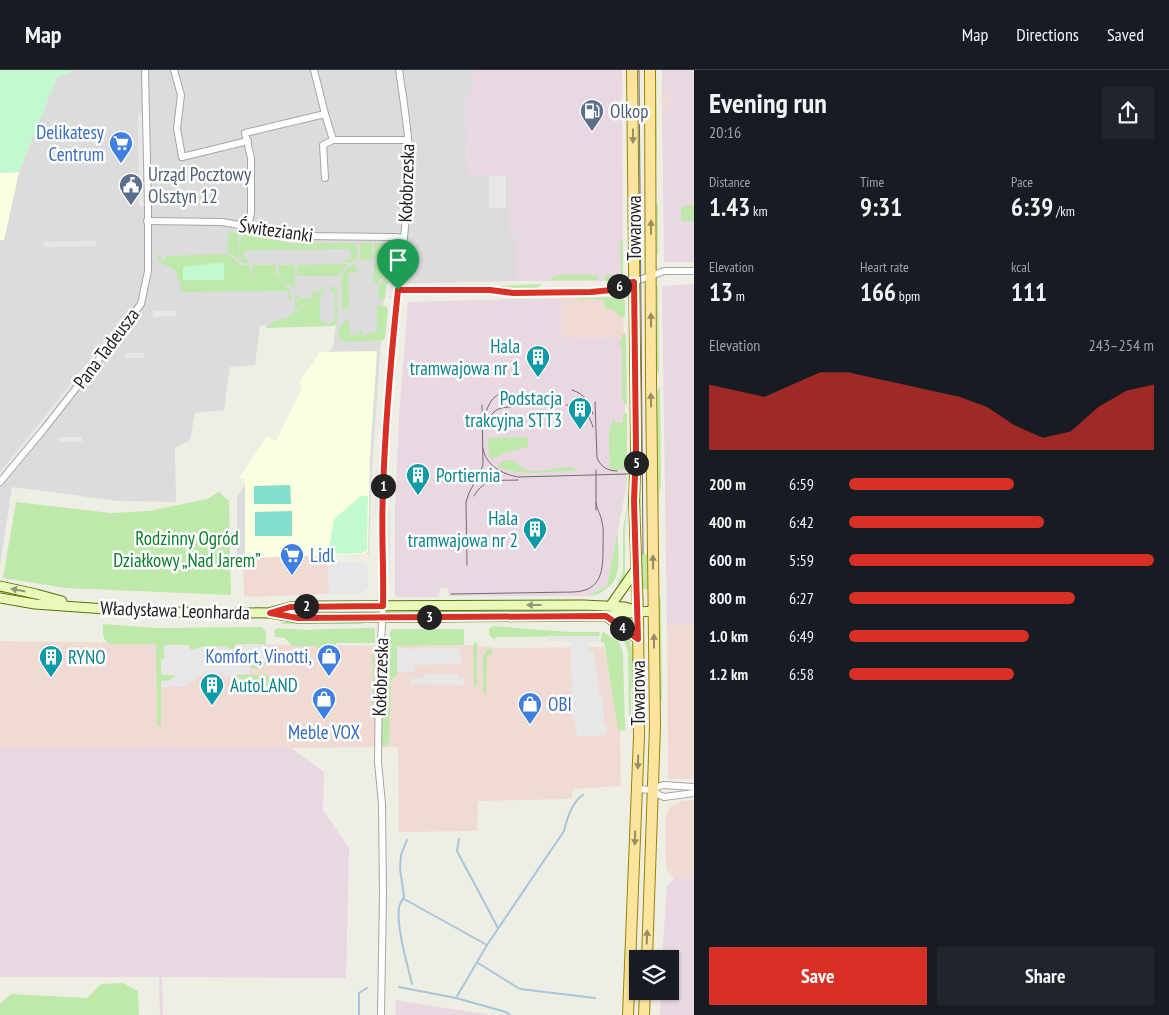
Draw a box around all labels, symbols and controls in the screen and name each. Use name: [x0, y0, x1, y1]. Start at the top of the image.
text: Map: [25, 19, 62, 50]
text: Map: [962, 23, 988, 46]
text: Directions: [1016, 23, 1079, 46]
text: Saved: [1107, 23, 1144, 46]
text: Evening run: [709, 84, 827, 121]
button: share: [1102, 87, 1154, 139]
fuel station icon: Olkop: [579, 98, 605, 132]
place label: Olkop: [610, 99, 649, 123]
place label: Delikatesy Centrum: [36, 120, 105, 166]
text: 20:16: [709, 122, 741, 142]
one-way arrow: [629, 128, 637, 144]
supermarket icon: Delikatesy Centrum: [108, 130, 134, 164]
street label: Kołobrzeska: [393, 143, 419, 223]
place label: Urząd Pocztowy Olsztyn 12: [148, 162, 252, 208]
public building icon: Urząd Pocztowy Olsztyn 12: [118, 172, 144, 206]
text: Distance: [709, 173, 750, 191]
text: Time: [860, 173, 884, 191]
text: Pace: [1011, 173, 1033, 191]
text: 1.43: [709, 191, 750, 223]
text: 9:31: [860, 191, 902, 223]
text: 6:39: [1011, 191, 1053, 223]
street label: Towarowa: [622, 195, 646, 261]
text: km: [750, 202, 768, 220]
text: /km: [1053, 202, 1075, 220]
street label: Świtezianki: [237, 213, 315, 247]
one-way arrow: [647, 219, 655, 235]
pin: [377, 239, 419, 290]
icon: arrive: [384, 246, 412, 274]
text: Elevation: [709, 258, 754, 276]
text: Heart rate: [860, 258, 909, 276]
text: kcal: [1011, 258, 1030, 276]
pin: 6: [606, 274, 632, 298]
text: 13: [709, 276, 733, 308]
text: 166: [860, 276, 896, 308]
text: 111: [1011, 276, 1047, 308]
text: 6: [616, 277, 623, 295]
text: m: [733, 287, 745, 305]
text: bpm: [896, 287, 920, 305]
street label: Pana Tadeusza: [68, 303, 144, 393]
one-way arrow: [647, 312, 655, 328]
place label: Hala tramwajowa nr 1: [410, 334, 520, 380]
text: Elevation: [709, 335, 760, 355]
text: 243–254 m: [1089, 335, 1154, 355]
building icon: Hala tramwajowa nr 1: [525, 344, 551, 378]
place label: Podstacja trakcyjna STT3: [465, 386, 562, 432]
one-way arrow: [647, 392, 655, 408]
building icon: Podstacja trakcyjna STT3: [567, 396, 593, 430]
pin: 5: [624, 450, 648, 476]
text: 5: [633, 454, 640, 472]
building icon: Portiernia: [405, 462, 431, 496]
place label: Portiernia: [436, 463, 500, 487]
pin: 1: [370, 474, 396, 498]
text: 200 m: [709, 474, 746, 494]
text: 6:59: [789, 474, 814, 494]
text: 1: [380, 477, 387, 495]
place label: Hala tramwajowa nr 2: [408, 506, 518, 552]
text: 400 m: [709, 512, 746, 532]
text: 6:42: [789, 512, 814, 532]
building icon: Hala tramwajowa nr 2: [522, 516, 548, 550]
park label: Rodzinny Ogród Działkowy „Nad Jarem”: [113, 526, 261, 572]
supermarket icon: Lidl: [279, 542, 305, 576]
place label: Lidl: [310, 543, 335, 567]
text: 600 m: [709, 550, 746, 570]
text: 5:59: [789, 550, 814, 570]
one-way arrow: [649, 554, 657, 570]
one-way arrow: [11, 586, 26, 594]
text: 800 m: [709, 588, 746, 608]
text: 6:27: [789, 588, 814, 608]
pin: 2: [294, 594, 318, 618]
street label: Władysława Leonharda: [100, 595, 250, 625]
text: 2: [303, 597, 310, 615]
one-way arrow: [526, 601, 542, 609]
pin: 3: [416, 604, 442, 630]
text: 3: [426, 608, 433, 626]
pin: 4: [610, 616, 634, 640]
text: 4: [619, 619, 626, 637]
text: 1.0 km: [709, 626, 748, 646]
text: 6:49: [789, 626, 814, 646]
one-way arrow: [650, 633, 658, 649]
street label: Kołobrzeska: [367, 637, 393, 717]
shop icon: Komfort, Vinotti,: [316, 643, 342, 677]
building icon: RYNO: [38, 644, 64, 678]
place label: Komfort, Vinotti,: [206, 644, 312, 668]
place label: RYNO: [68, 645, 106, 669]
street label: Towarowa: [626, 660, 650, 726]
text: 1.2 km: [709, 664, 748, 684]
text: 6:58: [789, 664, 814, 684]
building icon: AutoLAND: [199, 672, 225, 706]
place label: AutoLAND: [230, 673, 298, 697]
shop icon: Meble VOX: [311, 686, 337, 720]
shop icon: OBI: [517, 691, 543, 725]
place label: OBI: [548, 692, 572, 716]
place label: Meble VOX: [288, 720, 360, 744]
one-way arrow: [634, 755, 642, 771]
one-way arrow: [631, 830, 639, 846]
one-way arrow: [644, 929, 652, 945]
button: Save: [709, 947, 927, 1005]
button: Share: [937, 947, 1154, 1005]
map controls: [629, 950, 679, 1000]
button: layers: [629, 950, 679, 1000]

